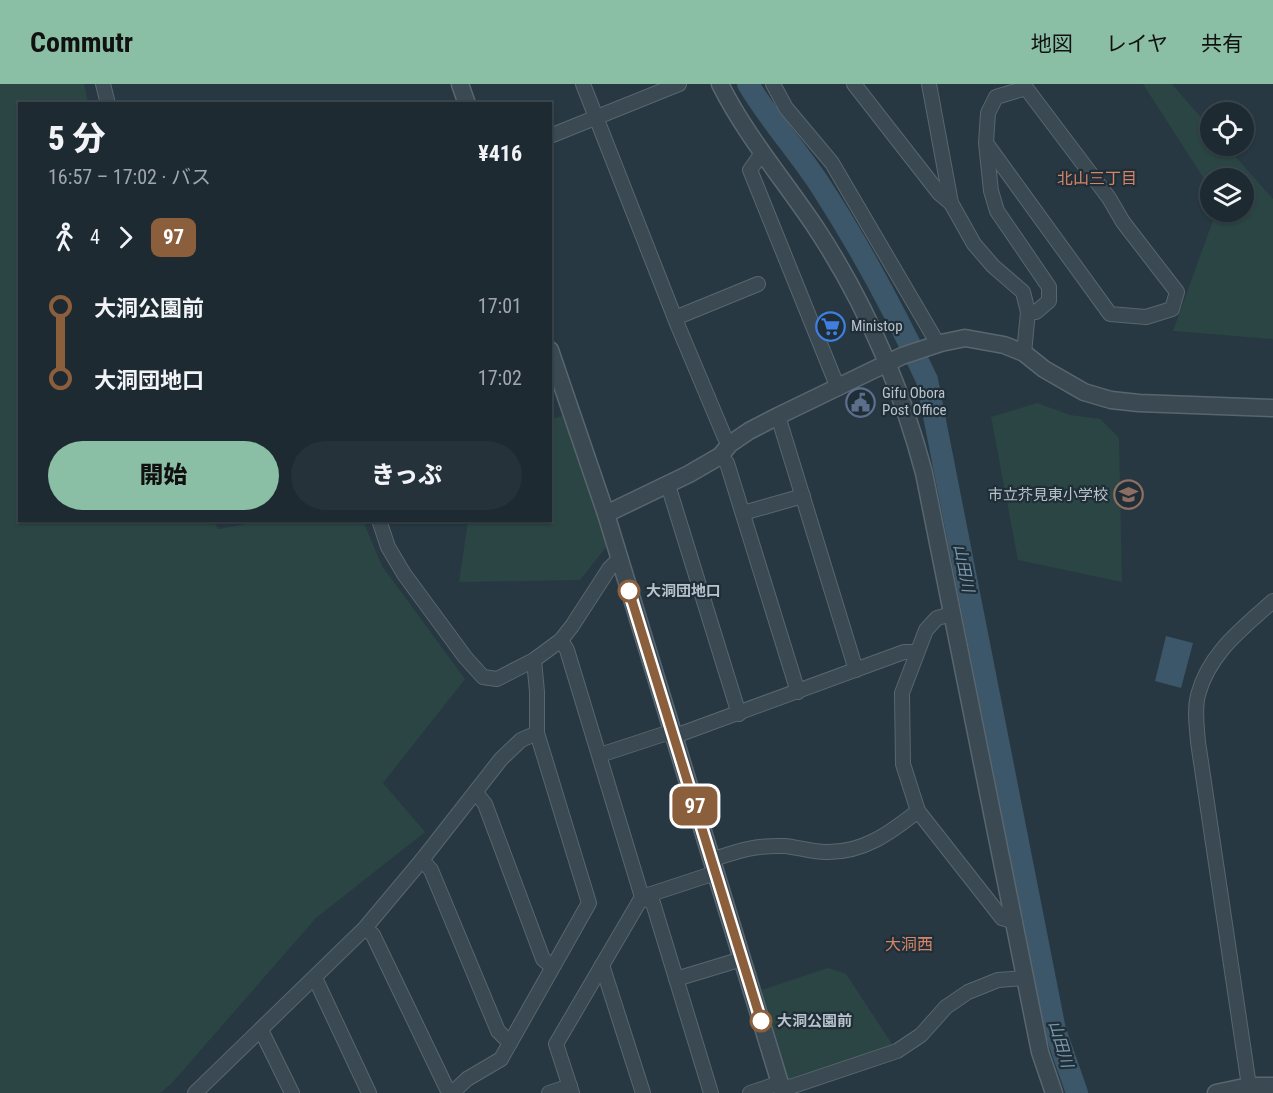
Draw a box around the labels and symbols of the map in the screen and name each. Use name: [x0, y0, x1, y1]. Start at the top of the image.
district label: 北山三丁目: [1057, 169, 1137, 188]
supermarket icon: Ministop: [814, 310, 846, 342]
place label: Ministop: [851, 317, 903, 335]
place label: Gifu Obora Post Office: [882, 384, 947, 419]
public building icon: Gifu Obora Post Office: [845, 386, 877, 418]
school or university icon: 市立芥見東小学校: [1113, 479, 1145, 511]
place label: 市立芥見東小学校: [988, 486, 1108, 504]
water label: 山田川: [950, 543, 978, 595]
marker: 大洞団地口: [618, 580, 640, 602]
place label: 大洞団地口: [646, 582, 721, 600]
line badge: 97: [668, 786, 722, 826]
district label: 大洞西: [885, 935, 933, 954]
marker: 大洞公園前: [750, 1010, 772, 1032]
place label: 大洞公園前: [777, 1012, 852, 1030]
water label: 山田川: [1045, 1018, 1078, 1072]

